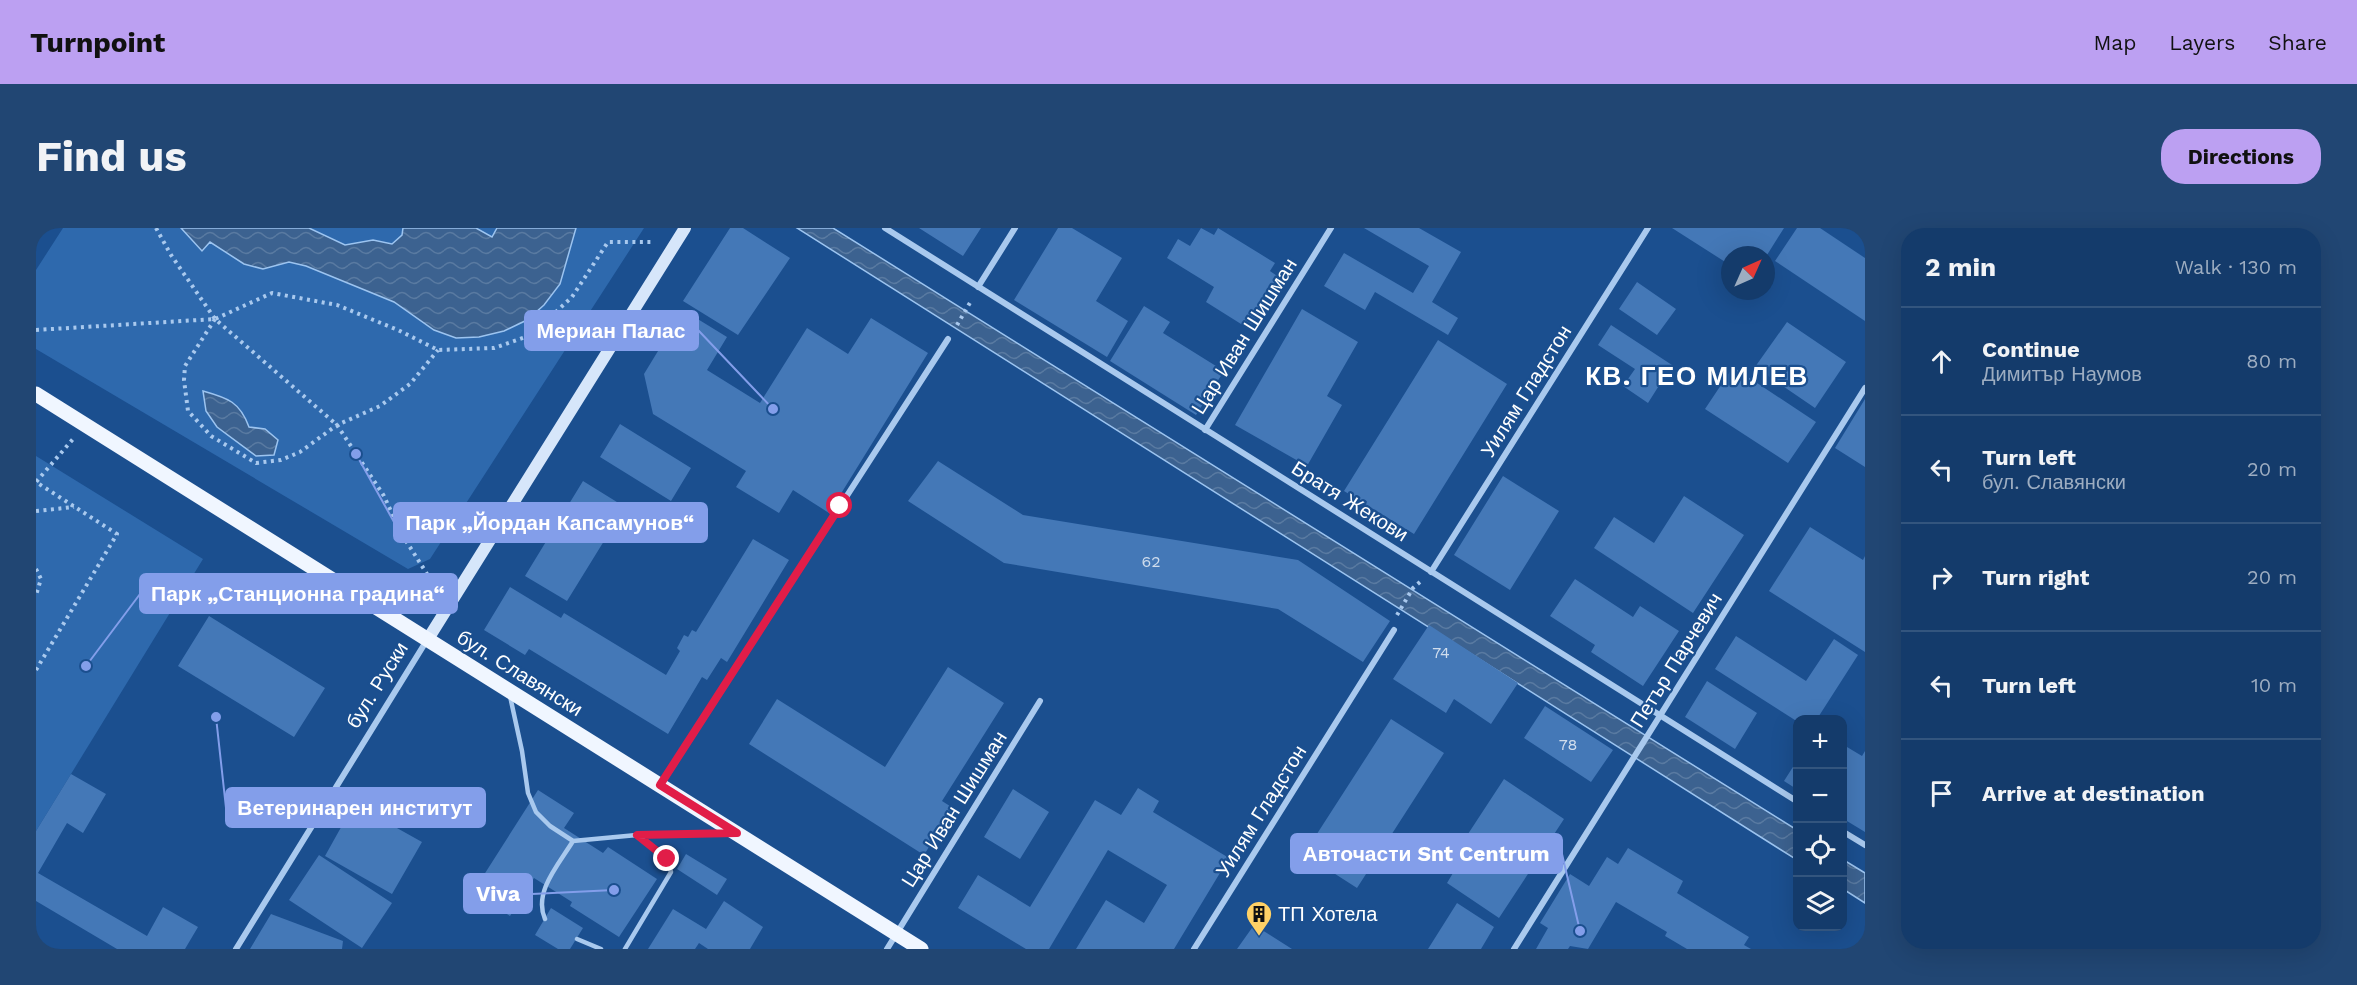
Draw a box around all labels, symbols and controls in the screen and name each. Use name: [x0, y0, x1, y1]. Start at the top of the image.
text: Turnpoint: [30, 26, 165, 59]
text: Map: [2093, 30, 2136, 55]
text: Layers: [2169, 30, 2235, 55]
text: Share: [2268, 30, 2327, 55]
button: Directions: [2161, 129, 2321, 184]
text: Find us: [36, 132, 187, 181]
north arrow: [1721, 246, 1775, 300]
text: 2 min: [1925, 252, 1996, 282]
street label: Цар Иван Шишман: [1186, 254, 1302, 418]
text: Walk · 130 m: [2175, 255, 2297, 279]
callout: Мериан Палас: [525, 311, 698, 350]
text: Мериан Палас: [537, 318, 686, 343]
street label: Уилям Гладстон: [1476, 320, 1576, 462]
text: Continue: [1982, 337, 2080, 362]
icon: ahead: [1925, 345, 1958, 378]
text: 80 m: [2246, 349, 2297, 373]
district label: КВ. ГЕО МИЛЕВ: [1585, 361, 1809, 391]
text: Димитър Наумов: [1982, 362, 2142, 386]
text: Turn left: [1982, 445, 2076, 470]
icon: left: [1925, 453, 1958, 486]
street label: Братя Жекови: [1287, 456, 1413, 546]
text: 20 m: [2247, 457, 2297, 481]
text: бул. Славянски: [1982, 470, 2126, 494]
route start: [826, 492, 852, 518]
callout: Парк „Йордан Капсамунов“: [394, 503, 707, 542]
text: Парк „Йордан Капсамунов“: [406, 510, 694, 535]
house number: 62: [1141, 552, 1161, 571]
icon: right: [1925, 561, 1958, 594]
text: Turn right: [1982, 565, 2089, 590]
text: 20 m: [2247, 565, 2297, 589]
callout: Парк „Станционна градина“: [140, 574, 457, 613]
text: Парк „Станционна градина“: [151, 581, 445, 606]
street label: Петър Парчевич: [1625, 588, 1727, 732]
street label: бул. Славянски: [453, 625, 587, 721]
street label: бул. Руски: [341, 637, 413, 733]
house number: 74: [1432, 643, 1450, 662]
icon: left: [1925, 669, 1958, 702]
text: Turn left: [1982, 673, 2076, 698]
text: 10 m: [2251, 673, 2297, 697]
map controls: [1793, 715, 1847, 931]
button: +: [1793, 715, 1847, 769]
street label: Цар Иван Шишман: [896, 727, 1012, 891]
house number: 78: [1559, 735, 1577, 754]
street label: Уилям Гладстон: [1211, 740, 1311, 882]
button: −: [1793, 769, 1847, 823]
icon: arrive: [1925, 777, 1958, 810]
text: Arrive at destination: [1982, 781, 2205, 806]
callout: Ветеринарен институт: [226, 788, 485, 827]
text: Ветеринарен институт: [237, 795, 473, 820]
button: locate: [1793, 823, 1847, 877]
callout: Авточасти Snt Centrum: [1291, 834, 1562, 873]
text: Авточасти Snt Centrum: [1303, 841, 1549, 866]
route end: [653, 845, 679, 871]
callout: Viva: [464, 874, 532, 913]
button: layers: [1793, 877, 1847, 931]
text: Viva: [476, 881, 521, 906]
building icon: ТП Хотела: [1244, 899, 1274, 937]
place label: ТП Хотела: [1278, 902, 1378, 926]

